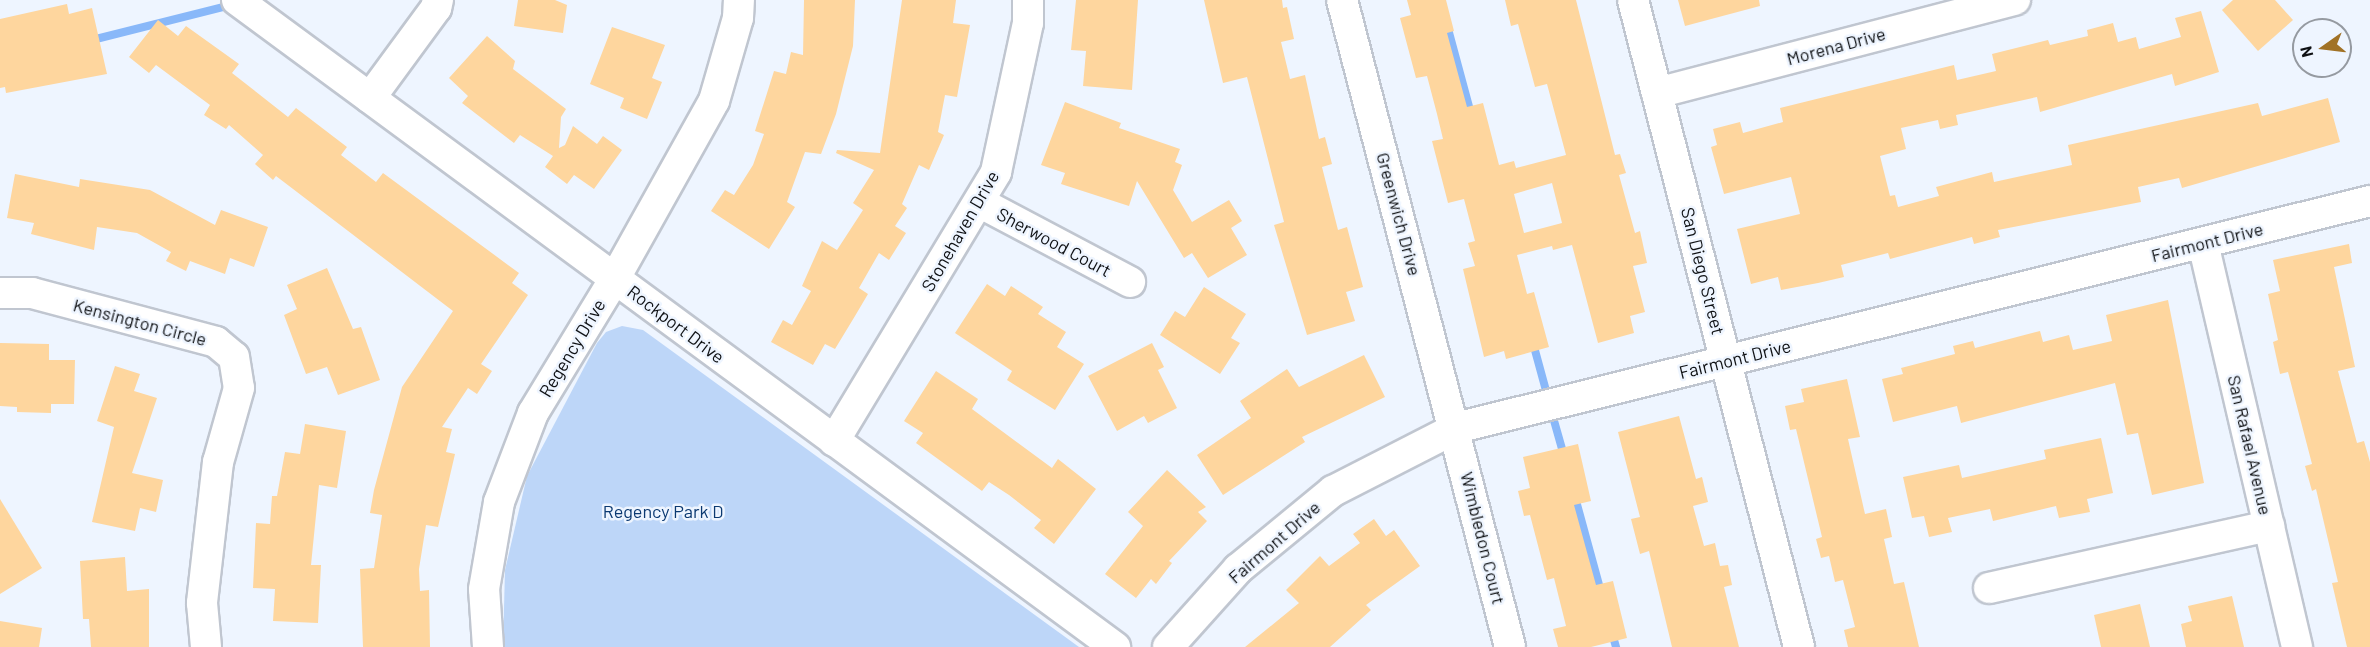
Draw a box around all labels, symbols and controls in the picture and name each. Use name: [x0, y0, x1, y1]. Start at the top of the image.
north arrow: [2292, 18, 2352, 78]
street label: Morena Drive: [1784, 22, 1888, 70]
text: N: [2295, 45, 2316, 59]
street label: Greenwich Drive: [1372, 150, 1426, 278]
street label: Stonehaven Drive: [917, 167, 1003, 295]
street label: Sherwood Court: [993, 203, 1115, 281]
street label: San Diego Street: [1677, 205, 1729, 337]
street label: Fairmont Drive: [2149, 218, 2265, 266]
street label: Rockport Drive: [623, 281, 729, 367]
street label: Kensington Circle: [71, 294, 209, 350]
street label: Regency Drive: [534, 295, 610, 401]
street label: Fairmont Drive: [1677, 335, 1793, 383]
street label: San Rafael Avenue: [2223, 373, 2277, 517]
street label: Wimbledon Court: [1456, 470, 1510, 606]
street label: Fairmont Drive: [1224, 496, 1324, 588]
park label: Regency Park D: [603, 500, 723, 522]

